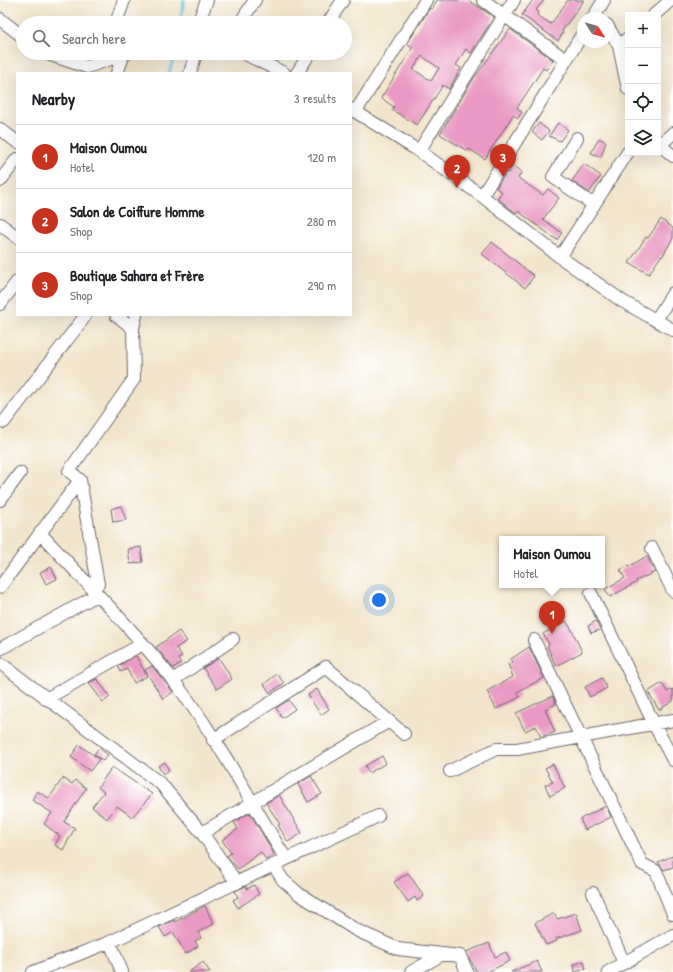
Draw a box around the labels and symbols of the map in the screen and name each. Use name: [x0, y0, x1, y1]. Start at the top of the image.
north arrow: [577, 12, 613, 48]
pin: 3: [490, 144, 516, 177]
pin: 2: [444, 155, 470, 188]
your location: [369, 590, 389, 610]
pin: 1: [539, 601, 565, 634]

